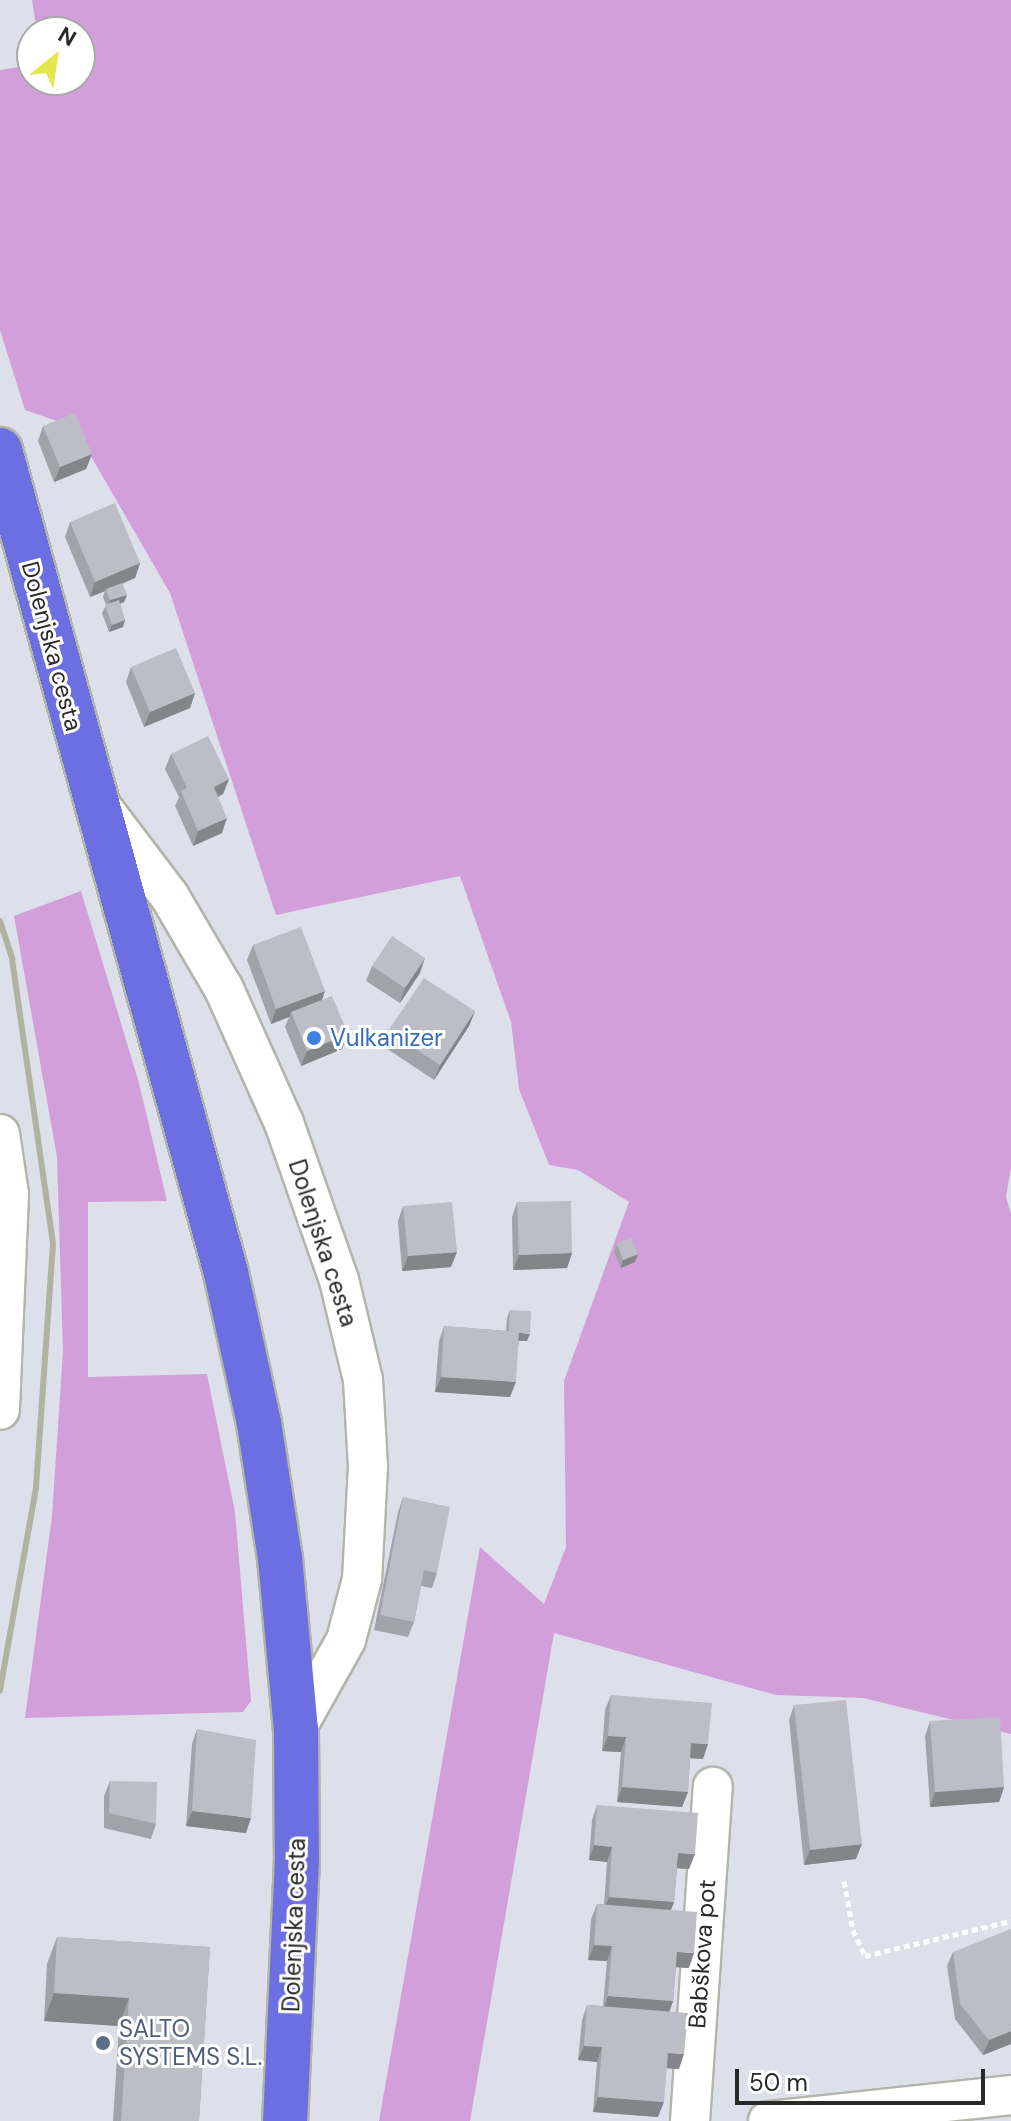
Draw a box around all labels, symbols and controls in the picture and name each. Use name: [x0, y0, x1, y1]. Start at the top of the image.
north arrow: [16, 16, 96, 96]
text: N: [53, 20, 81, 53]
street label: Dolenjska cesta: [16, 558, 88, 734]
place label: Vulkanizer: [330, 1024, 443, 1052]
marker: Vulkanizer: [305, 1029, 323, 1047]
street label: Dolenjska cesta: [282, 1156, 364, 1330]
street label: Dolenjska cesta: [277, 1837, 311, 2013]
street label: Babškova pot: [682, 1879, 722, 2029]
place label: SALTO SYSTEMS S.L.: [119, 2015, 262, 2071]
marker: SALTO SYSTEMS S.L.: [94, 2034, 112, 2052]
scale bar: [739, 2053, 989, 2103]
text: 50 m: [749, 2067, 808, 2098]

